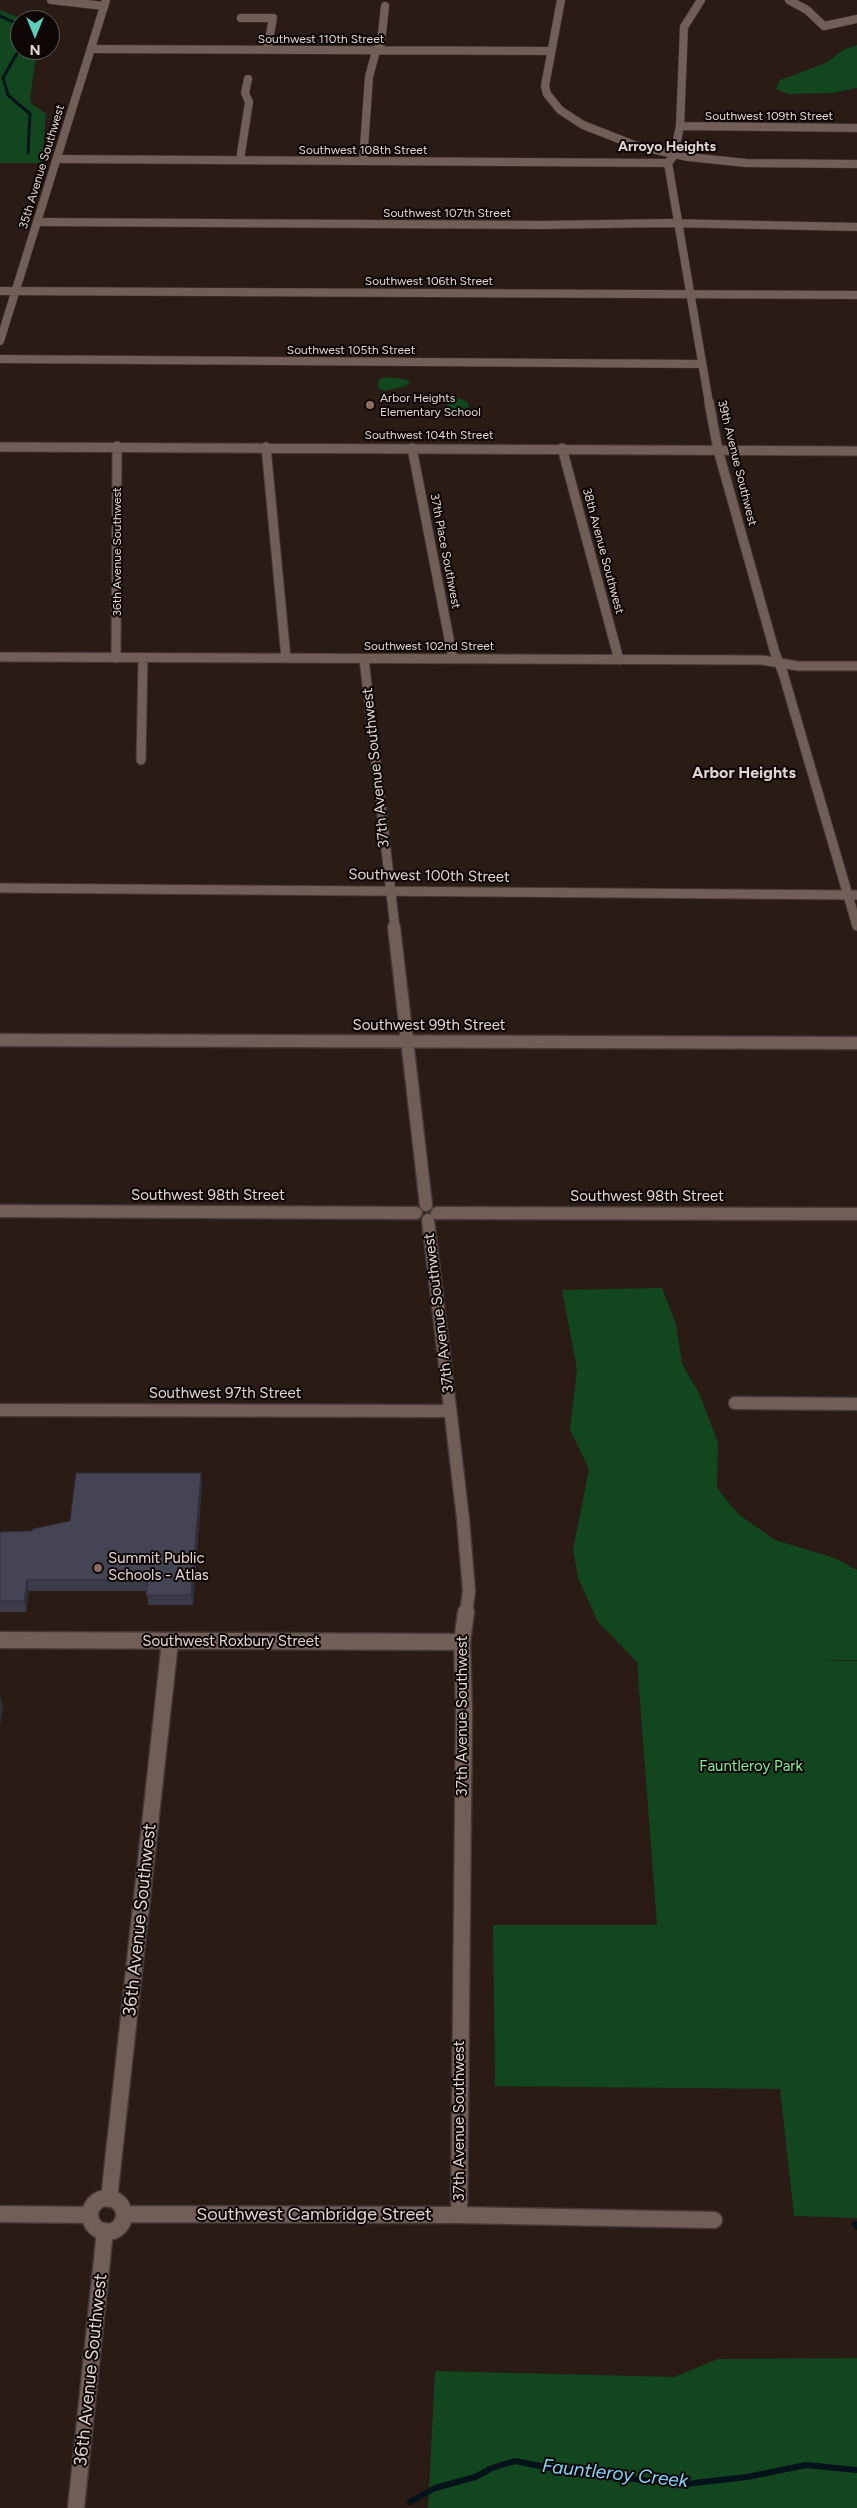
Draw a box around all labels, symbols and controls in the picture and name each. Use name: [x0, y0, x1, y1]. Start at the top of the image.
north arrow: [10, 10, 60, 60]
street label: Southwest 110th Street: [258, 32, 384, 46]
text: N: [30, 41, 40, 58]
street label: 35th Avenue Southwest: [16, 103, 68, 231]
street label: Southwest 109th Street: [705, 109, 833, 123]
district label: Arroyo Heights: [618, 139, 716, 155]
street label: Southwest 108th Street: [299, 143, 427, 157]
street label: Southwest 107th Street: [383, 206, 511, 220]
street label: Southwest 106th Street: [365, 274, 493, 288]
street label: Southwest 105th Street: [287, 343, 415, 357]
place label: Arbor Heights Elementary School: [380, 391, 481, 419]
marker: Arbor Heights Elementary School: [364, 399, 376, 411]
street label: 39th Avenue Southwest: [714, 399, 760, 527]
street label: Southwest 104th Street: [365, 428, 493, 442]
street label: 38th Avenue Southwest: [579, 486, 627, 616]
street label: 36th Avenue Southwest: [110, 487, 124, 617]
street label: 37th Place Southwest: [427, 492, 463, 610]
street label: Southwest 102nd Street: [364, 639, 494, 653]
street label: 37th Avenue Southwest: [359, 687, 393, 849]
district label: Arbor Heights: [692, 763, 796, 783]
street label: Southwest 100th Street: [348, 866, 510, 886]
street label: Southwest 99th Street: [352, 1017, 506, 1035]
street label: Southwest 98th Street: [131, 1187, 285, 1205]
street label: Southwest 98th Street: [570, 1188, 724, 1206]
street label: 37th Avenue Southwest: [420, 1232, 458, 1394]
street label: Southwest 97th Street: [149, 1385, 301, 1403]
place label: Summit Public Schools - Atlas: [108, 1550, 209, 1585]
marker: Summit Public Schools - Atlas: [92, 1562, 104, 1574]
street label: Southwest Roxbury Street: [142, 1633, 320, 1651]
street label: 37th Avenue Southwest: [454, 1635, 472, 1797]
park label: Fauntleroy Park: [699, 1758, 803, 1776]
street label: 36th Avenue Southwest: [119, 1823, 161, 2017]
street label: 37th Avenue Southwest: [451, 2040, 469, 2202]
street label: Southwest Cambridge Street: [196, 2204, 432, 2226]
street label: 36th Avenue Southwest: [70, 2273, 112, 2467]
water label: Fauntleroy Creek: [541, 2455, 689, 2493]

